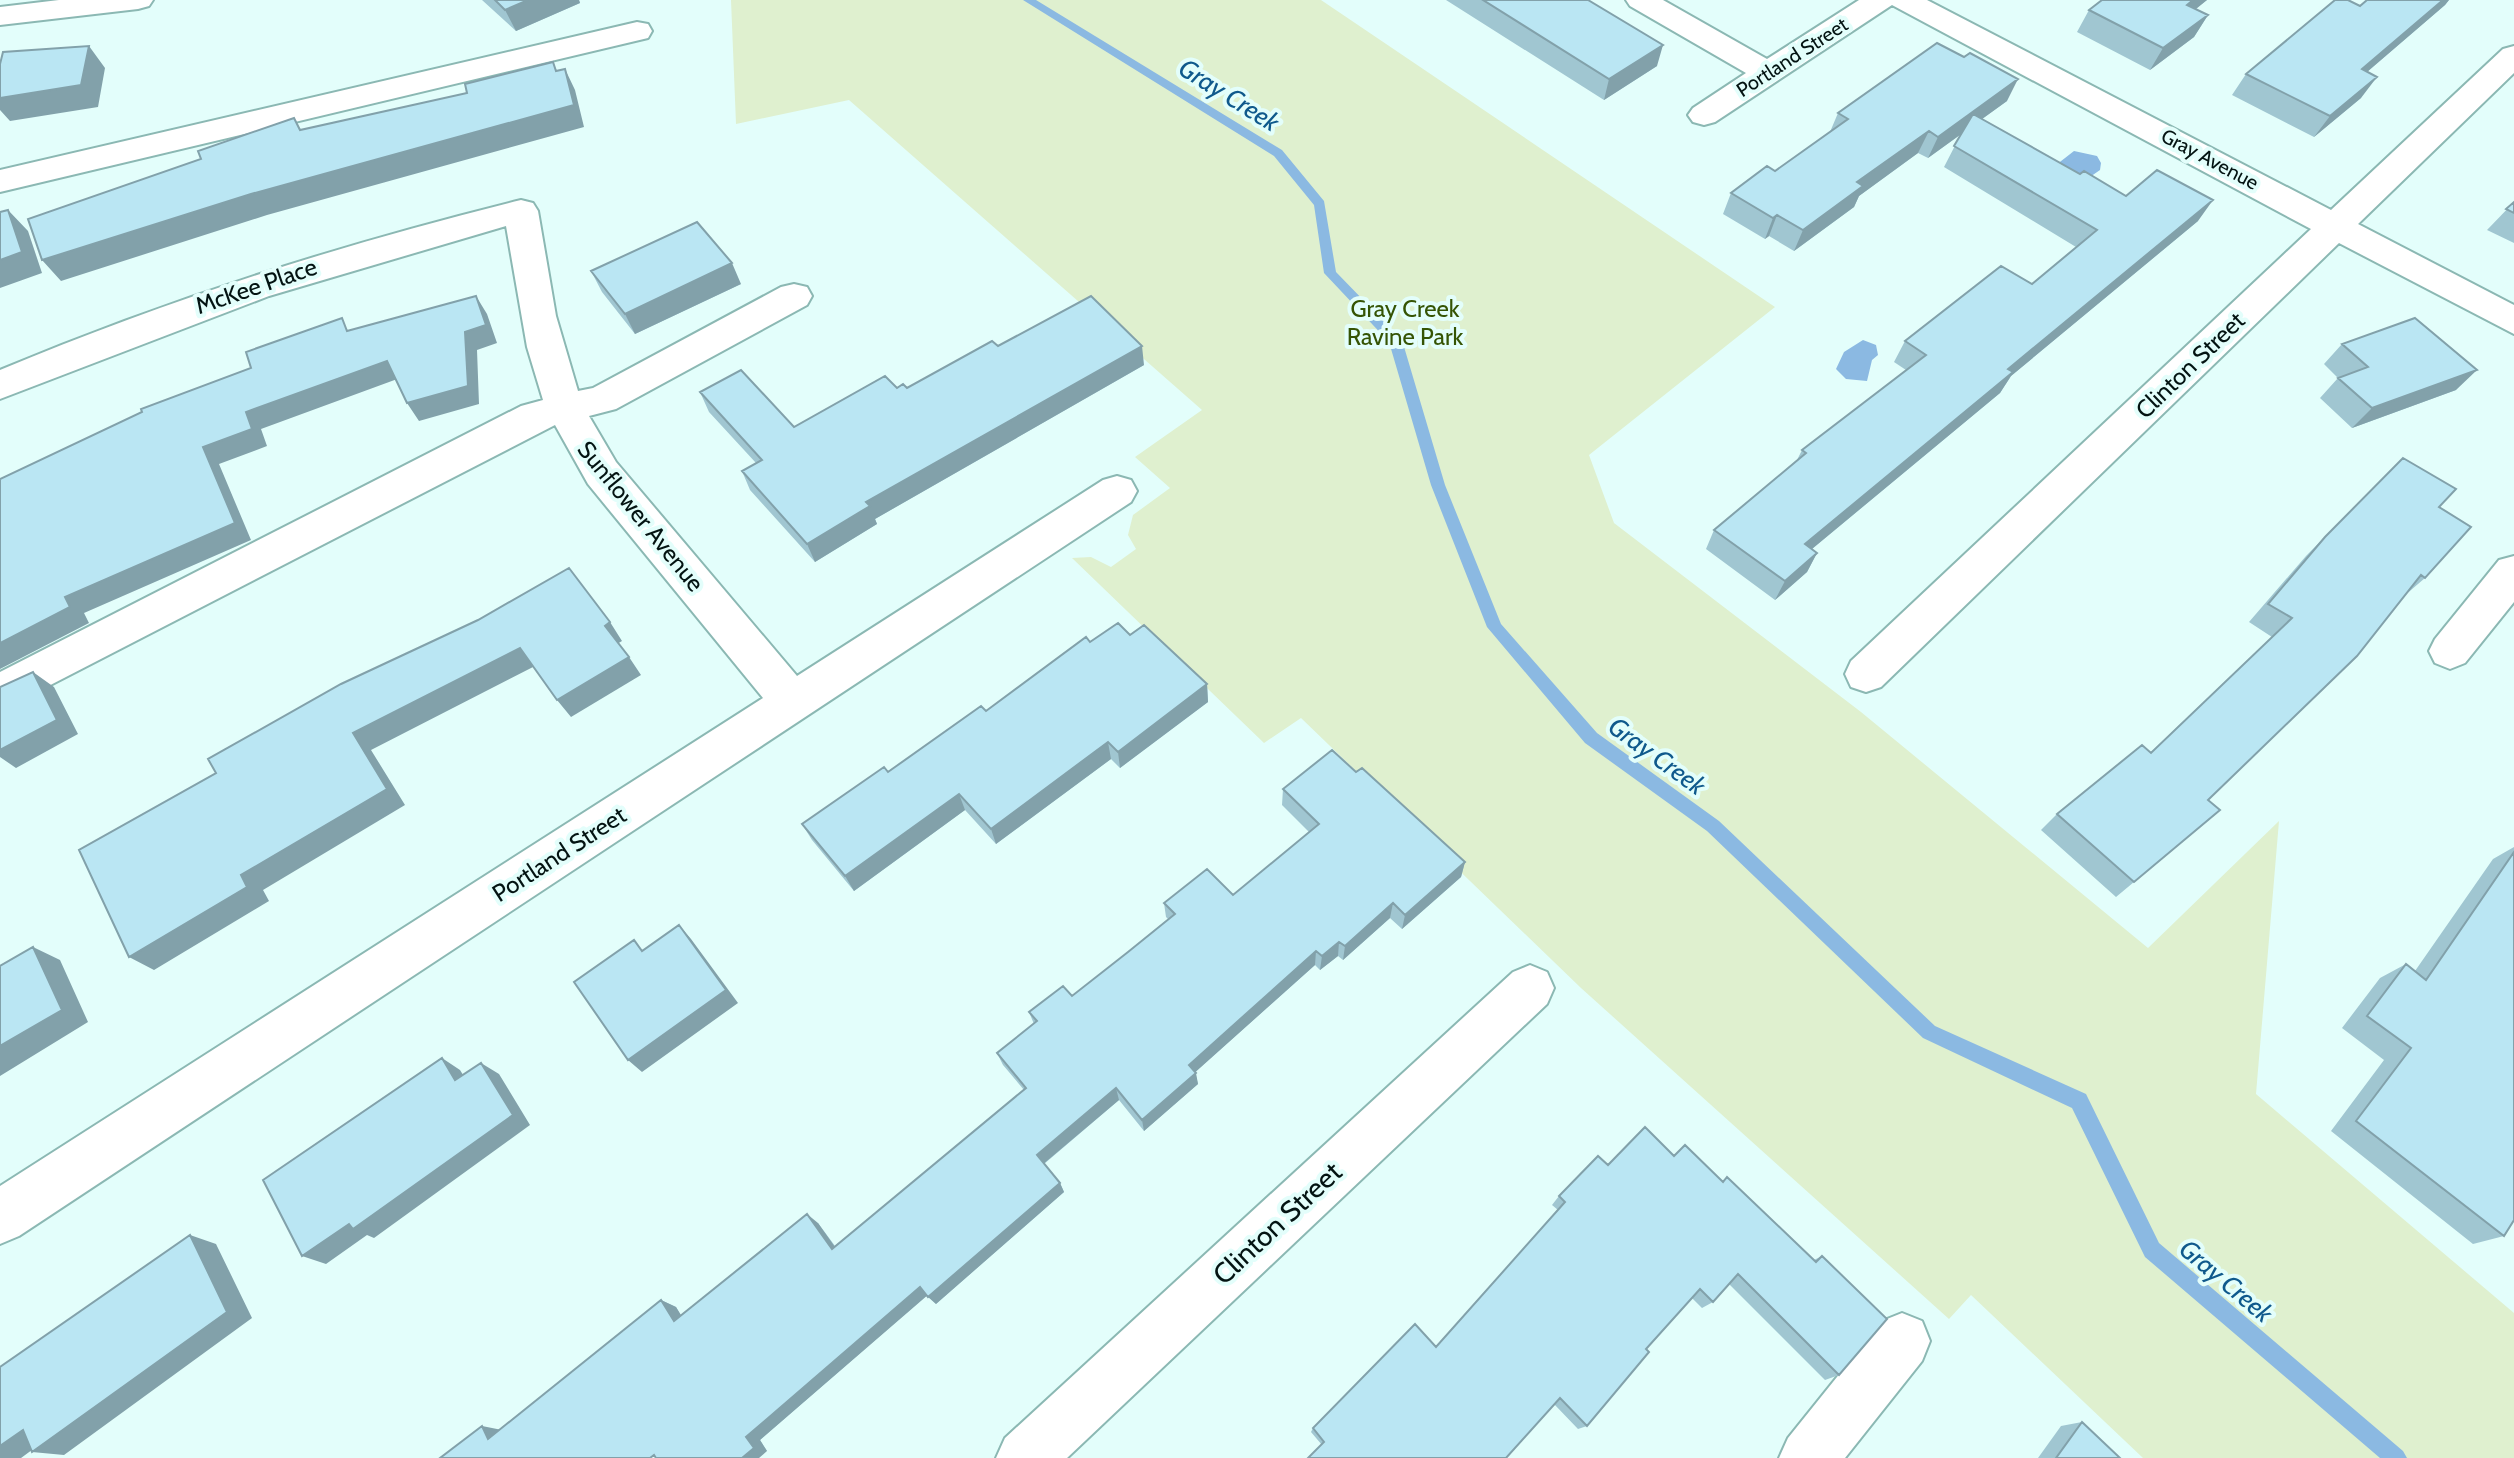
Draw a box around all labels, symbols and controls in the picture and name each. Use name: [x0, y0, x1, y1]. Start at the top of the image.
street label: Portland Street: [1732, 12, 1852, 102]
water label: Gray Creek: [1173, 52, 1286, 139]
street label: Gray Avenue: [2157, 123, 2263, 195]
street label: McKee Place: [192, 252, 320, 320]
park label: Gray Creek Ravine Park: [1347, 294, 1464, 351]
street label: Clinton Street: [2129, 306, 2251, 424]
street label: Sunflower Avenue: [572, 435, 710, 597]
water label: Gray Creek: [1602, 710, 1713, 802]
street label: Portland Street: [487, 800, 631, 908]
street label: Clinton Street: [1205, 1155, 1349, 1291]
water label: Gray Creek: [2173, 1233, 2280, 1330]

